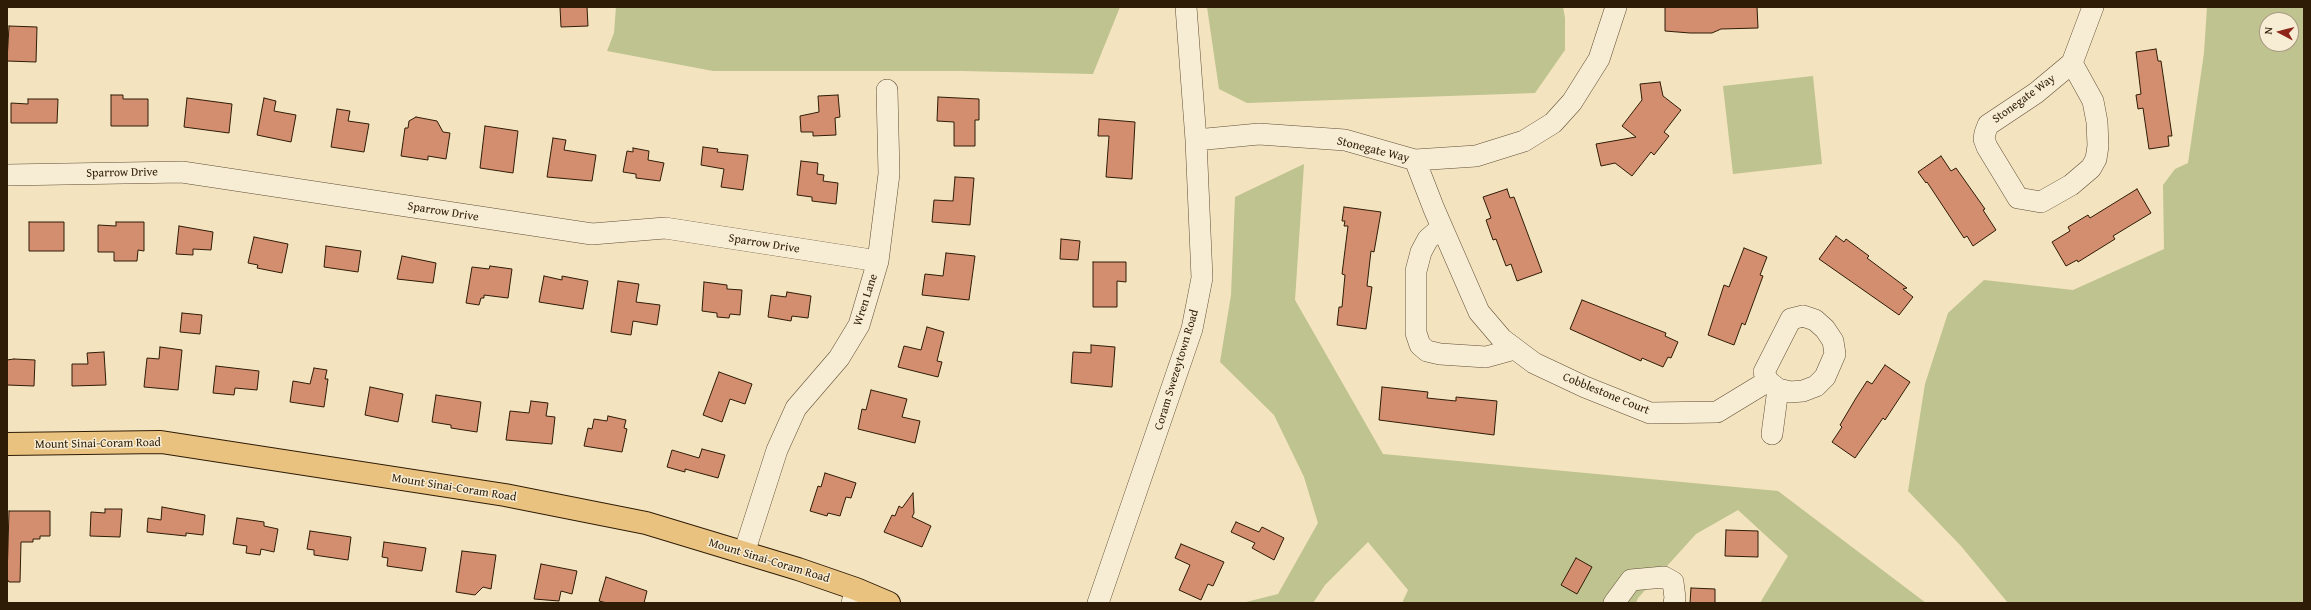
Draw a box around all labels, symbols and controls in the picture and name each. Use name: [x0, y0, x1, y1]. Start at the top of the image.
north arrow: [2259, 12, 2299, 52]
text: N: [2260, 26, 2276, 35]
street label: Stonegate Way: [1990, 71, 2058, 127]
street label: Stonegate Way: [1335, 134, 1411, 166]
street label: Sparrow Drive: [86, 165, 158, 181]
street label: Sparrow Drive: [406, 199, 480, 225]
street label: Sparrow Drive: [727, 231, 801, 257]
street label: Wren Lane: [851, 272, 881, 328]
street label: Coram Swezeytown Road: [1152, 308, 1202, 432]
street label: Cobblestone Court: [1560, 370, 1652, 418]
street label: Mount Sinai-Coram Road: [35, 436, 161, 452]
street label: Mount Sinai-Coram Road: [391, 471, 517, 505]
street label: Mount Sinai-Coram Road: [707, 536, 831, 586]

